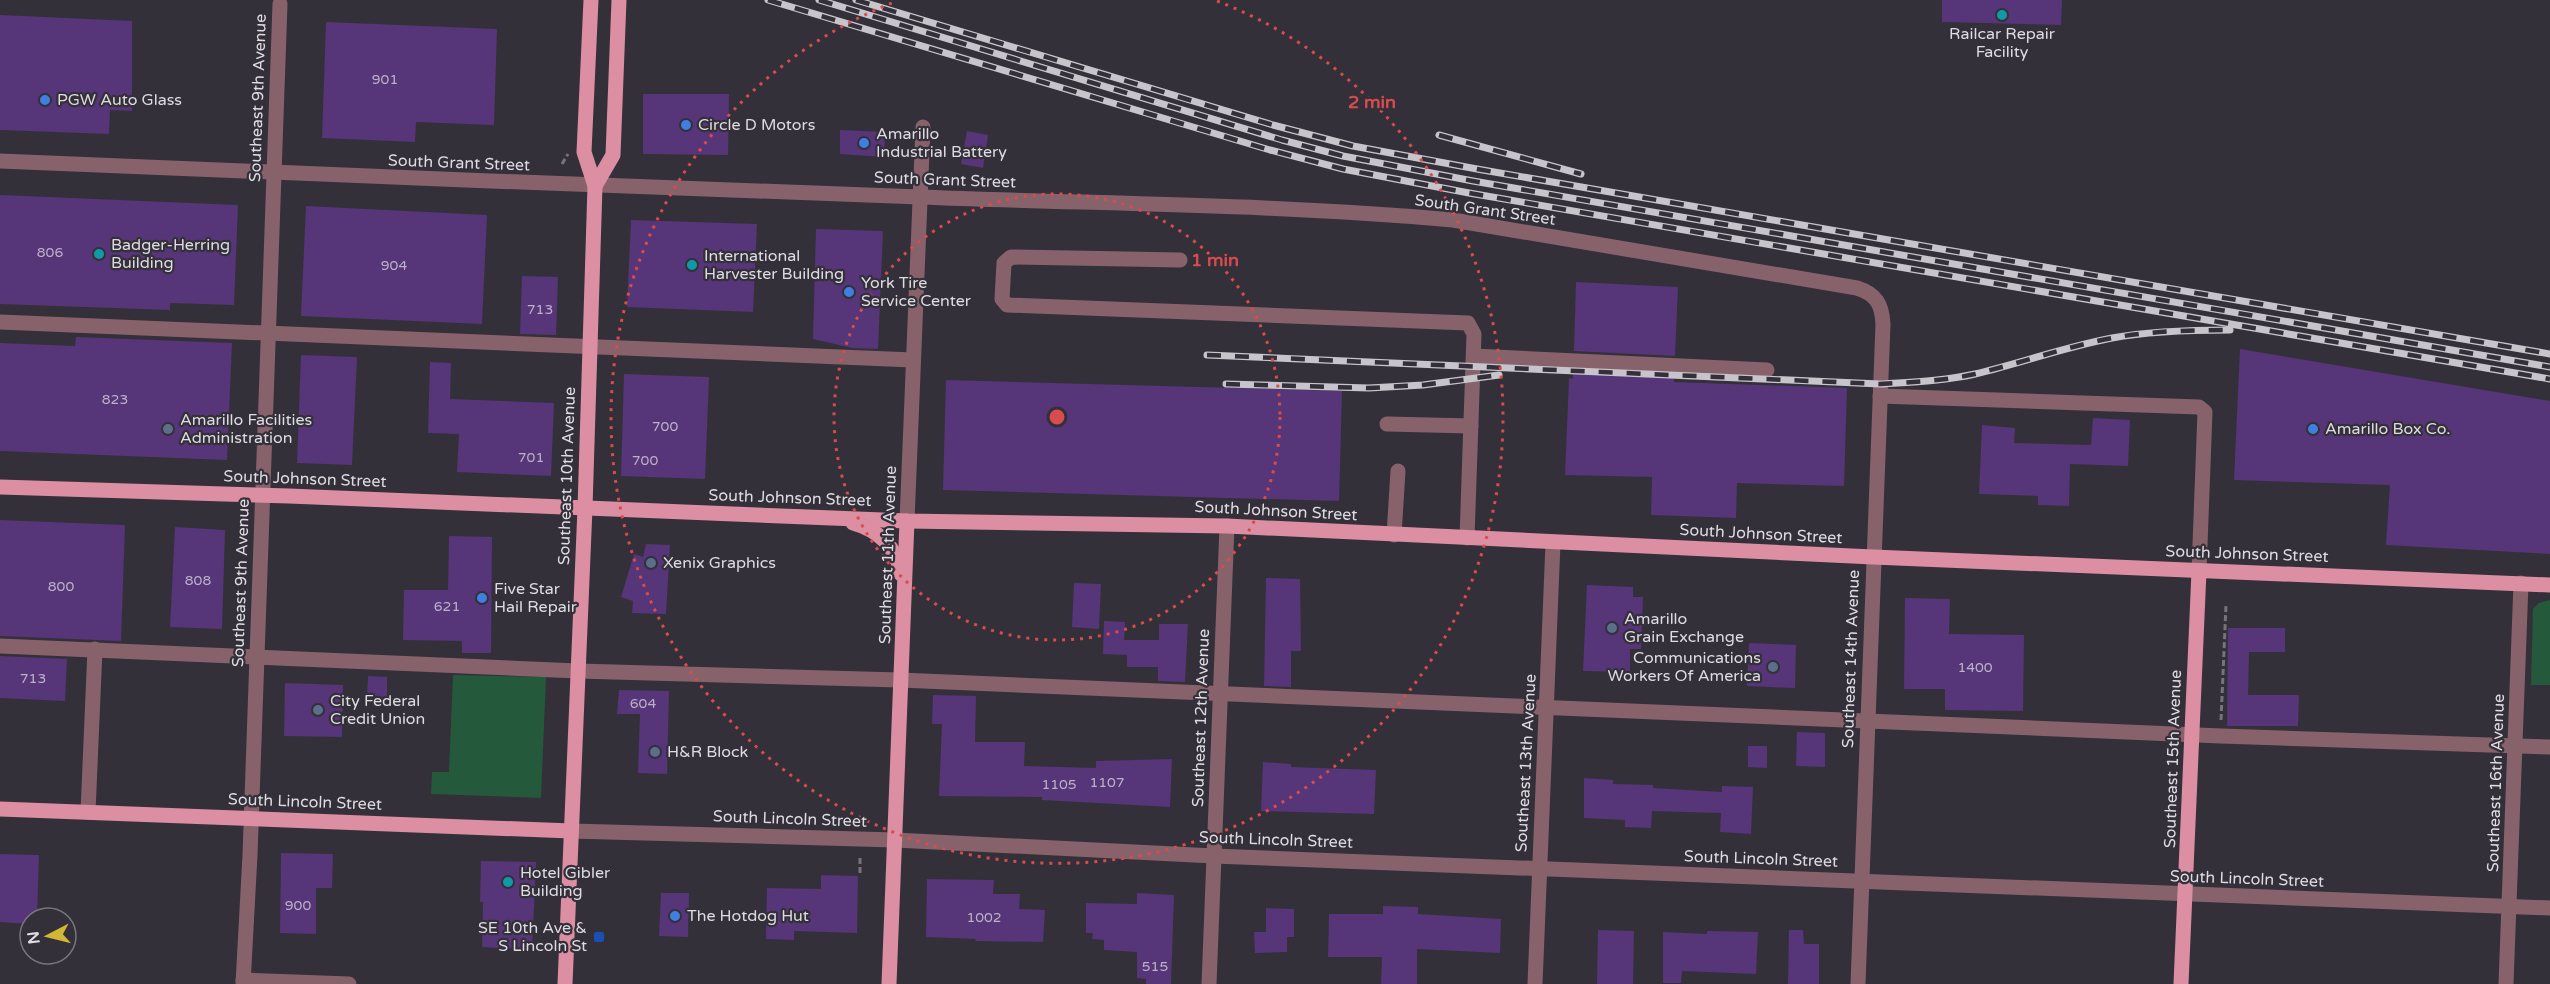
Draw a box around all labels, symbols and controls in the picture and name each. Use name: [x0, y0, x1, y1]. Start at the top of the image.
marker: Railcar Repair Facility: [1995, 8, 2009, 22]
street label: Southeast 9th Avenue: [245, 13, 271, 183]
place label: Railcar Repair Facility: [1949, 24, 2056, 62]
house number: 901: [372, 71, 398, 88]
place label: PGW Auto Glass: [57, 90, 182, 110]
text: 2 min: [1348, 91, 1396, 113]
marker: PGW Auto Glass: [38, 93, 52, 107]
place label: Circle D Motors: [698, 115, 815, 135]
marker: Circle D Motors: [679, 118, 693, 132]
place label: Amarillo Industrial Battery: [876, 124, 1007, 162]
marker: Amarillo Industrial Battery: [857, 136, 871, 150]
street label: South Grant Street: [388, 151, 530, 175]
street label: South Grant Street: [874, 168, 1016, 192]
street label: South Grant Street: [1413, 190, 1557, 230]
place label: Badger-Herring Building: [111, 235, 230, 273]
house number: 806: [37, 244, 63, 261]
place label: International Harvester Building: [704, 246, 844, 284]
marker: Badger-Herring Building: [92, 247, 106, 261]
text: 1 min: [1191, 249, 1239, 271]
house number: 904: [381, 257, 407, 274]
marker: International Harvester Building: [685, 258, 699, 272]
place label: York Tire Service Center: [861, 273, 972, 311]
marker: York Tire Service Center: [842, 285, 856, 299]
house number: 713: [527, 301, 553, 318]
street label: Southeast 10th Avenue: [554, 386, 580, 566]
house number: 823: [102, 391, 128, 408]
centre of rings: [1047, 407, 1067, 427]
place label: Amarillo Facilities Administration: [180, 410, 312, 448]
house number: 700: [652, 418, 678, 435]
place label: Amarillo Box Co.: [2325, 419, 2450, 439]
marker: Amarillo Facilities Administration: [161, 422, 175, 436]
marker: Amarillo Box Co.: [2306, 422, 2320, 436]
house number: 701: [518, 449, 544, 466]
house number: 700: [632, 452, 658, 469]
street label: Southeast 11th Avenue: [875, 465, 901, 645]
street label: South Johnson Street: [223, 466, 387, 492]
street label: South Johnson Street: [708, 485, 872, 511]
street label: South Johnson Street: [1194, 497, 1358, 525]
street label: Southeast 9th Avenue: [228, 498, 254, 668]
street label: South Johnson Street: [1679, 520, 1843, 548]
street label: South Johnson Street: [2165, 541, 2329, 567]
place label: Xenix Graphics: [663, 553, 776, 573]
marker: Xenix Graphics: [644, 556, 658, 570]
street label: Southeast 14th Avenue: [1838, 569, 1864, 749]
house number: 808: [185, 572, 211, 589]
house number: 800: [48, 578, 74, 595]
place label: Five Star Hail Repair: [494, 579, 578, 617]
marker: Five Star Hail Repair: [475, 591, 489, 605]
house number: 621: [434, 598, 460, 615]
place label: Amarillo Grain Exchange: [1624, 609, 1744, 647]
marker: Amarillo Grain Exchange: [1605, 621, 1619, 635]
street label: Southeast 12th Avenue: [1188, 628, 1214, 808]
place label: Communications Workers Of America: [1608, 648, 1761, 686]
house number: 1400: [1957, 659, 1993, 676]
marker: Communications Workers Of America: [1766, 660, 1780, 674]
street label: Southeast 15th Avenue: [2160, 669, 2186, 849]
house number: 713: [20, 670, 46, 687]
street label: Southeast 13th Avenue: [1511, 673, 1541, 853]
place label: City Federal Credit Union: [330, 691, 425, 729]
street label: Southeast 16th Avenue: [2483, 693, 2509, 873]
house number: 604: [630, 695, 656, 712]
marker: City Federal Credit Union: [311, 703, 325, 717]
place label: H&R Block: [667, 742, 749, 762]
marker: H&R Block: [648, 745, 662, 759]
house number: 1107: [1089, 774, 1125, 791]
house number: 1105: [1041, 776, 1077, 793]
street label: South Lincoln Street: [228, 789, 382, 815]
street label: South Lincoln Street: [713, 806, 867, 832]
street label: South Lincoln Street: [1199, 827, 1353, 853]
street label: South Lincoln Street: [1684, 846, 1838, 872]
place label: Hotel Gibler Building: [520, 863, 611, 901]
street label: South Lincoln Street: [2170, 866, 2324, 892]
marker: Hotel Gibler Building: [501, 875, 515, 889]
house number: 900: [285, 897, 311, 914]
north arrow: [18, 906, 78, 966]
place label: The Hotdog Hut: [687, 906, 809, 926]
marker: The Hotdog Hut: [668, 909, 682, 923]
house number: 1002: [966, 909, 1002, 926]
place label: SE 10th Ave & S Lincoln St: [478, 918, 587, 956]
text: N: [23, 930, 45, 945]
marker: SE 10th Ave & S Lincoln St: [592, 930, 606, 944]
house number: 515: [1142, 958, 1168, 975]

